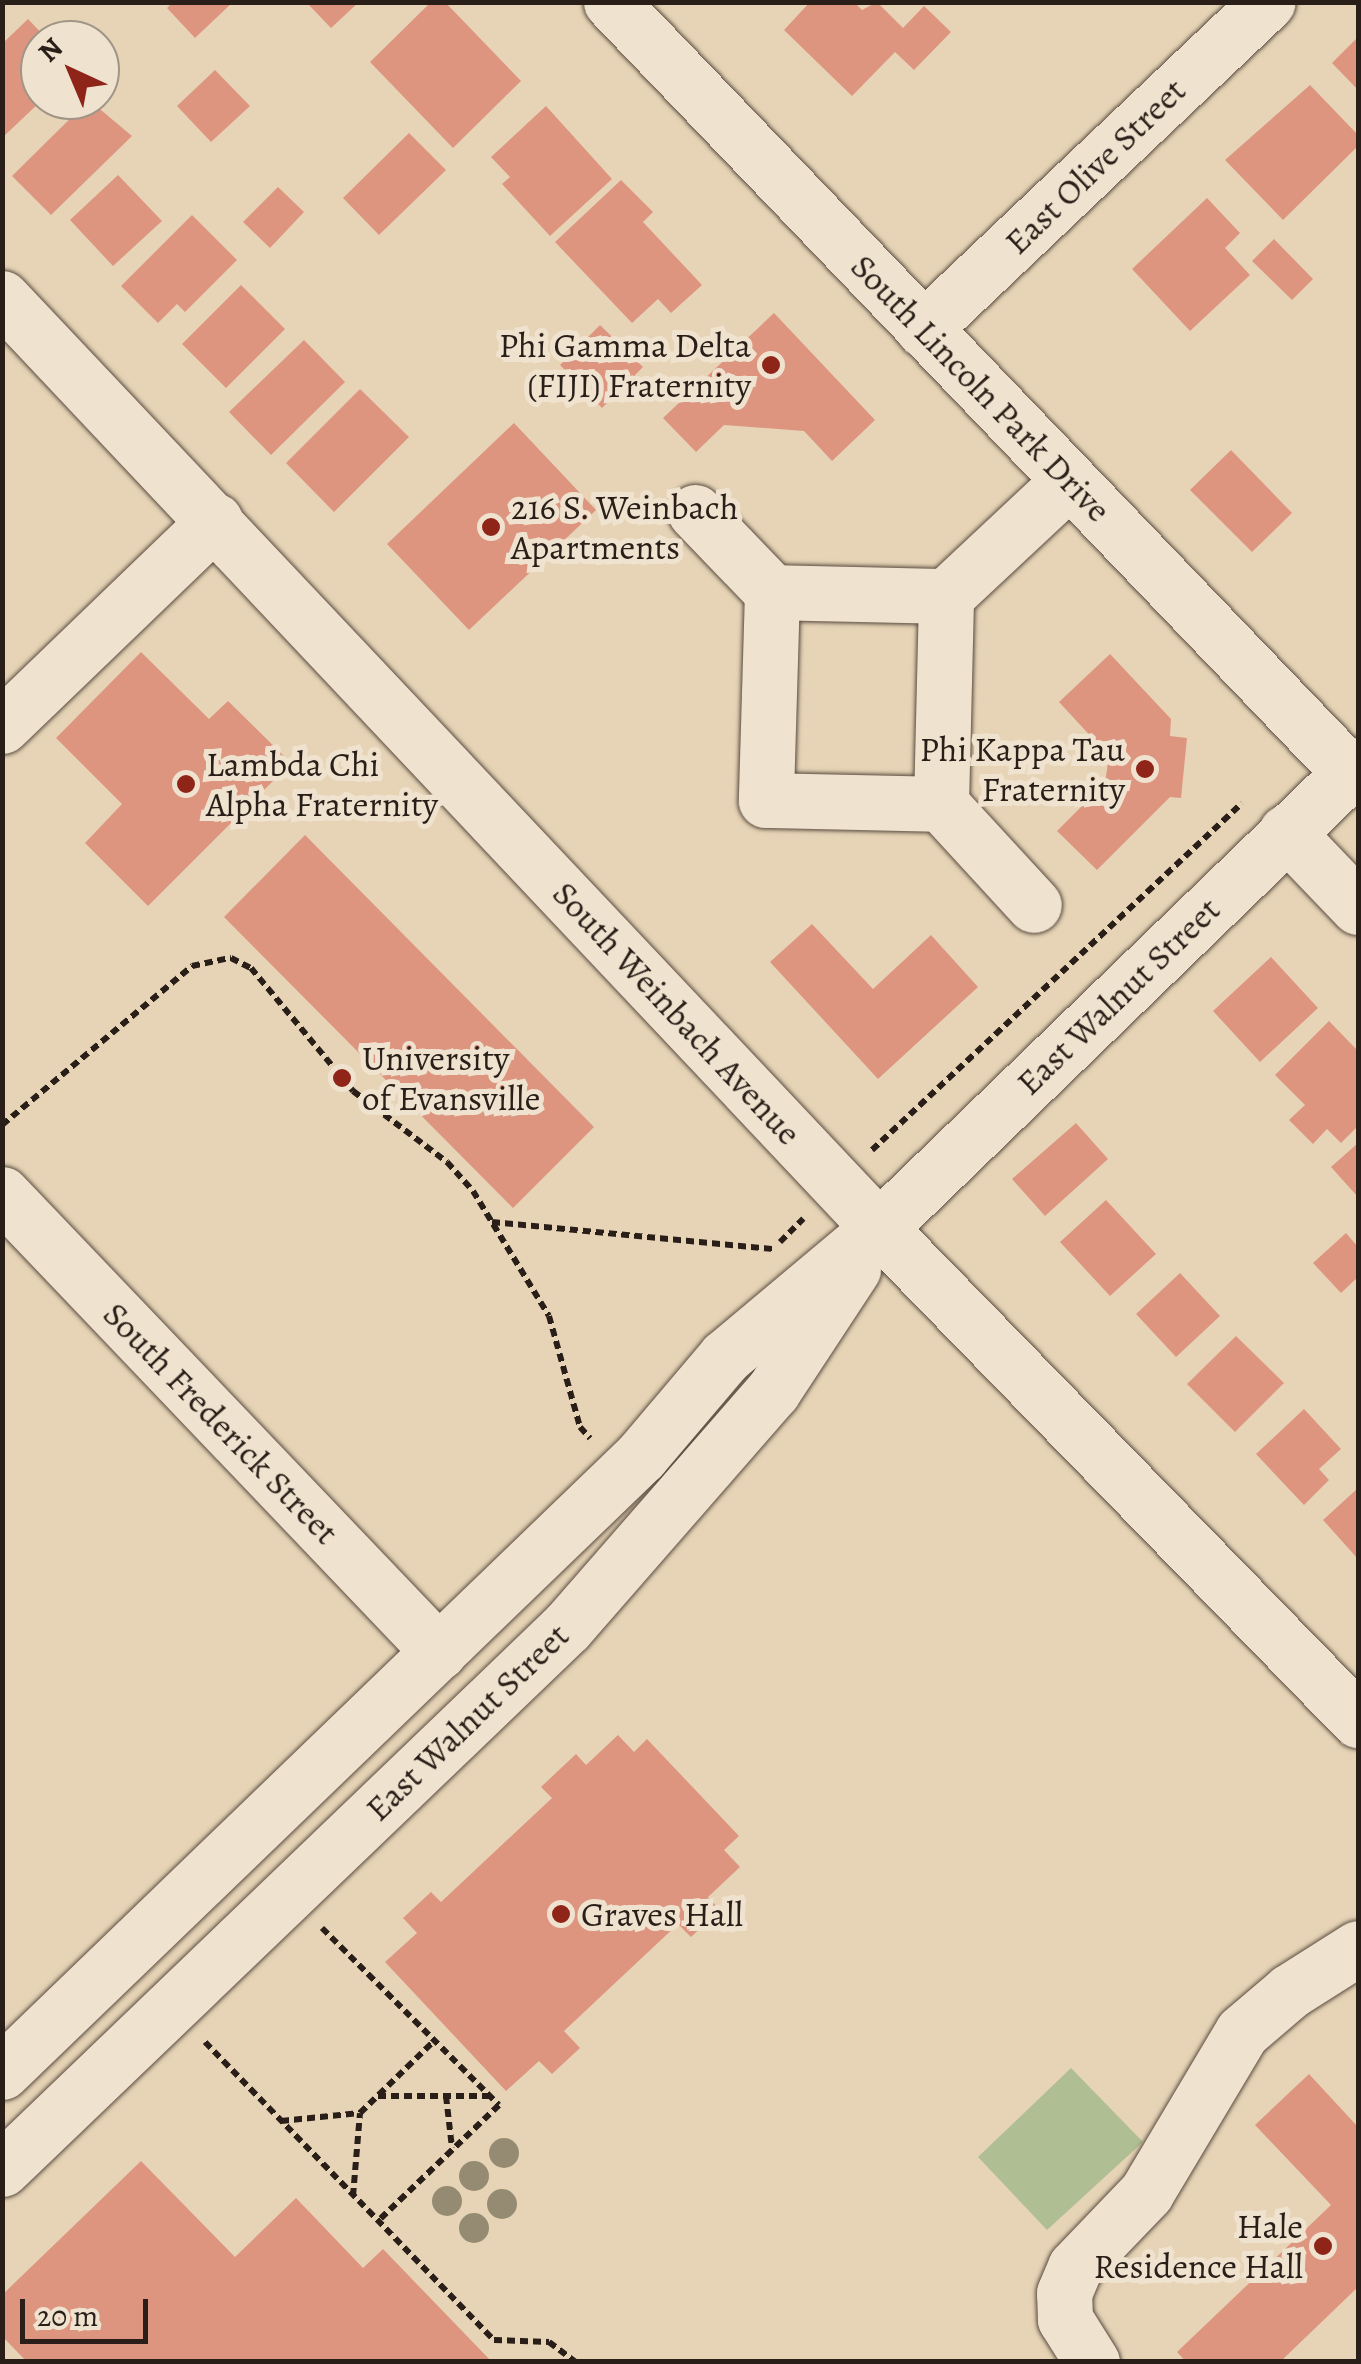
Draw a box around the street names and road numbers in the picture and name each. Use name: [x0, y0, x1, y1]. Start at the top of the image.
street label: East Olive Street: [996, 69, 1194, 263]
street label: South Lincoln Park Drive: [842, 245, 1120, 531]
street label: South Weinbach Avenue: [544, 873, 810, 1153]
street label: East Walnut Street: [1008, 888, 1228, 1104]
street label: South Frederick Street: [95, 1293, 347, 1553]
street label: East Walnut Street: [357, 1614, 577, 1830]

